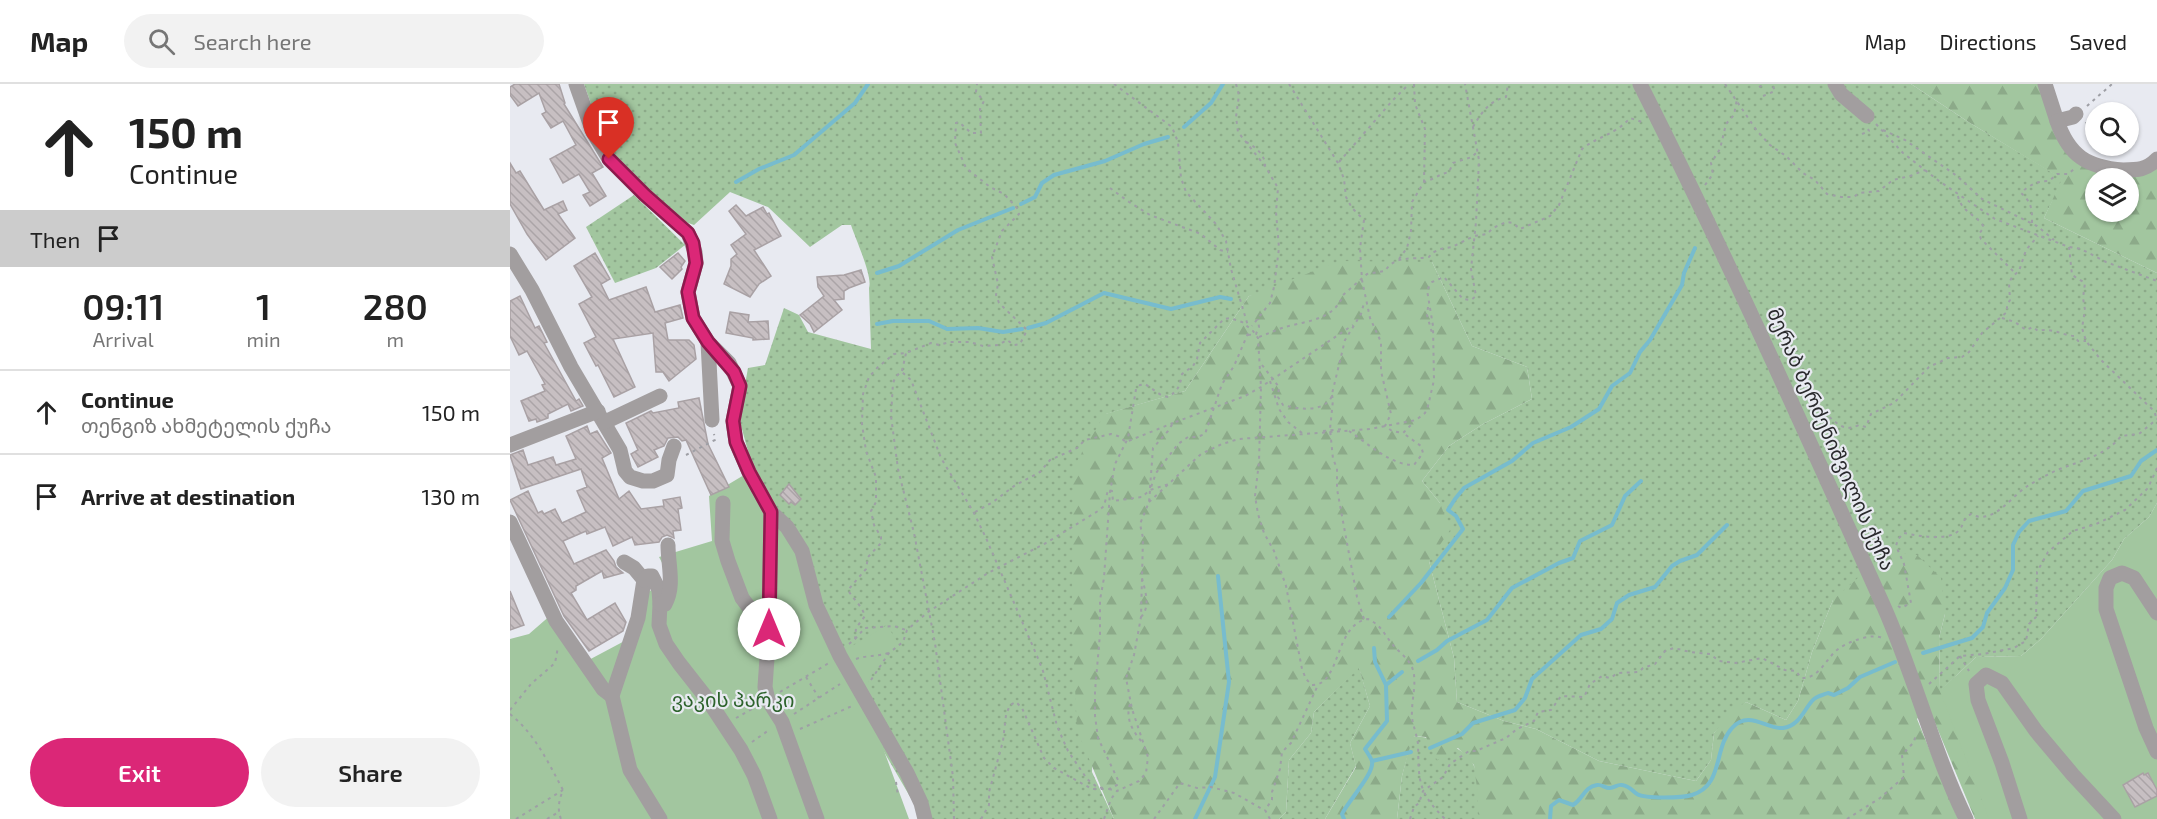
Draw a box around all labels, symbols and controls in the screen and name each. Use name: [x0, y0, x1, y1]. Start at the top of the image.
search box: [124, 14, 544, 68]
text: Map: [30, 24, 88, 58]
icon: search: [145, 25, 178, 58]
text: Search here: [193, 28, 312, 54]
text: Map: [1864, 29, 1907, 54]
text: Directions: [1940, 29, 2036, 54]
text: Saved: [2069, 29, 2127, 54]
pin: [583, 97, 634, 159]
map controls: [2085, 102, 2139, 222]
button: search: [2085, 102, 2139, 156]
text: 150 m: [129, 106, 243, 156]
icon: arrive: [592, 106, 625, 139]
icon: ahead: [30, 108, 108, 186]
text: Continue: [129, 157, 238, 189]
button: layers: [2085, 168, 2139, 222]
icon: arrive: [92, 222, 125, 255]
text: Then: [30, 226, 80, 252]
text: 09:11: [82, 284, 164, 327]
text: 1: [256, 284, 271, 327]
text: 280: [363, 284, 428, 327]
street label: მერაბ ბერძენიშვილის ქუჩა: [1761, 304, 1901, 574]
text: Arrival: [93, 327, 154, 351]
text: min: [247, 327, 281, 351]
text: m: [387, 327, 404, 351]
text: Continue: [81, 386, 174, 412]
icon: ahead: [30, 396, 63, 429]
text: 150 m: [422, 399, 480, 425]
text: თენგიზ ახმეტელის ქუჩა: [81, 413, 332, 437]
icon: arrive: [30, 480, 63, 513]
text: Arrive at destination: [81, 483, 295, 509]
text: 130 m: [422, 483, 480, 509]
position arrow: [737, 597, 801, 661]
park label: ვაკის პარკი: [672, 687, 794, 712]
button: Exit: [30, 738, 249, 807]
button: Share: [261, 738, 480, 807]

